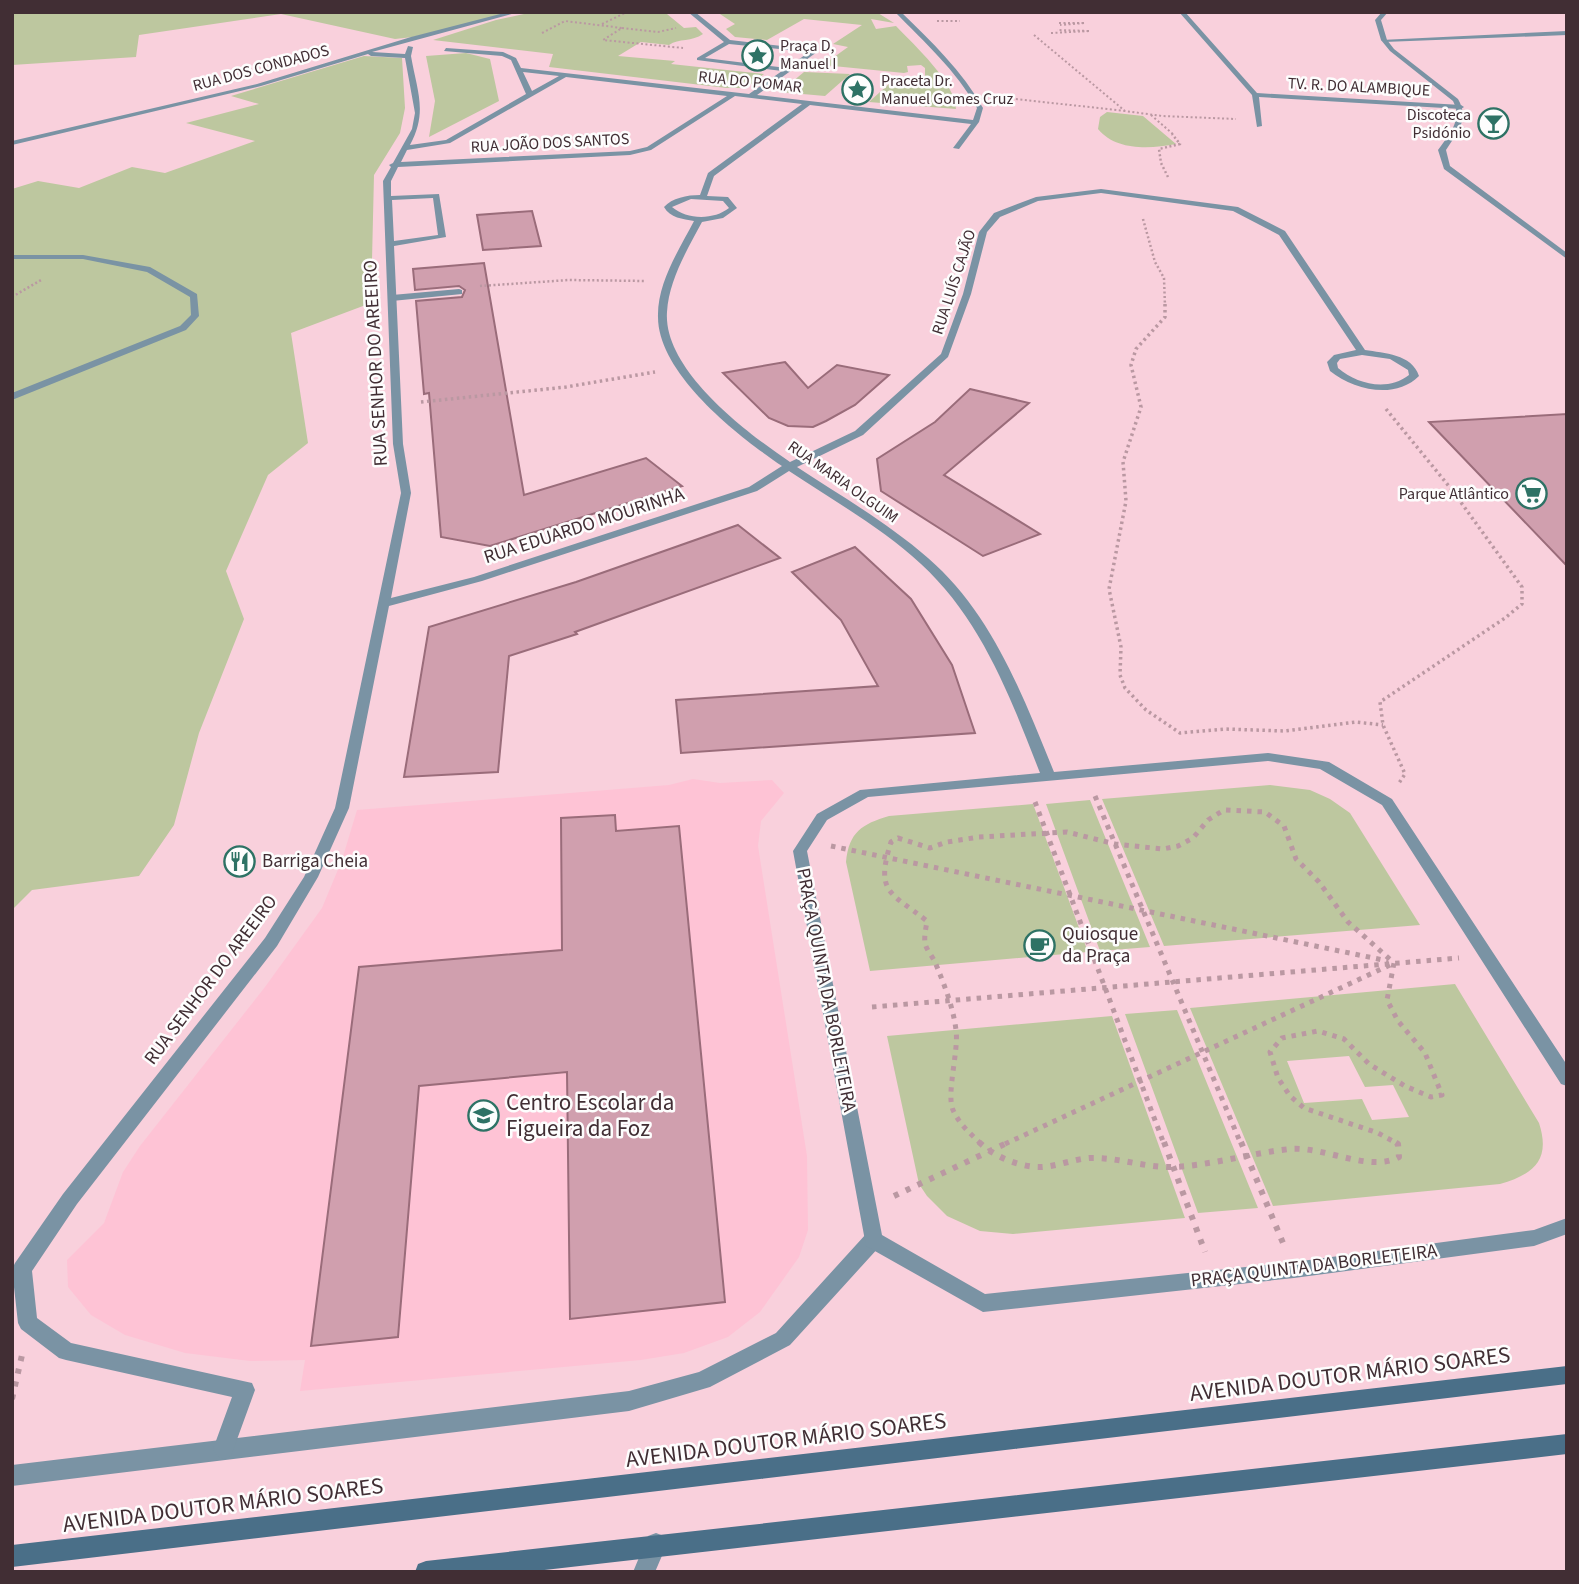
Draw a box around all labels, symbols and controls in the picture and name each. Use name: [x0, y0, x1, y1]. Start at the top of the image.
place label: Praça D, Manuel I: [780, 35, 837, 75]
place icon: Praça D, Manuel I: [740, 38, 774, 72]
street label: RUA DOS CONDADOS: [190, 39, 332, 97]
street label: RUA DO POMAR: [697, 66, 803, 98]
place label: Praceta Dr. Manuel Gomes Cruz: [881, 70, 1013, 110]
street label: TV. R. DO ALAMBIQUE: [1287, 72, 1431, 102]
place icon: Praceta Dr. Manuel Gomes Cruz: [841, 73, 875, 107]
place label: Discoteca Psidónio: [1407, 104, 1471, 144]
bar icon: Discoteca Psidónio: [1477, 107, 1511, 141]
street label: RUA JOÃO DOS SANTOS: [470, 128, 630, 158]
street label: RUA LUÍS CAJÃO: [927, 227, 981, 337]
street label: RUA SENHOR DO AREEIRO: [357, 259, 395, 467]
street label: RUA MARIA OLGUIM: [783, 436, 903, 528]
supermarket icon: Parque Atlântico: [1515, 477, 1549, 511]
street label: RUA EDUARDO MOURINHA: [480, 481, 688, 571]
place label: Parque Atlântico: [1399, 483, 1509, 505]
restaurant icon: Barriga Cheia: [222, 844, 256, 878]
place label: Barriga Cheia: [262, 848, 368, 875]
street label: PRAÇA QUINTA DA BORLETEIRA: [789, 866, 863, 1115]
street label: RUA SENHOR DO AREEIRO: [138, 889, 284, 1071]
place label: Quiosque da Praça: [1062, 921, 1138, 970]
cafe icon: Quiosque da Praça: [1022, 928, 1056, 962]
place label: Centro Escolar da Figueira da Foz: [506, 1086, 674, 1145]
school or university icon: Centro Escolar da Figueira da Foz: [466, 1098, 500, 1132]
street label: PRAÇA QUINTA DA BORLETEIRA: [1189, 1237, 1439, 1295]
street label: AVENIDA DOUTOR MÁRIO SOARES: [1188, 1338, 1512, 1410]
street label: AVENIDA DOUTOR MÁRIO SOARES: [624, 1404, 948, 1476]
street label: AVENIDA DOUTOR MÁRIO SOARES: [61, 1469, 385, 1541]

